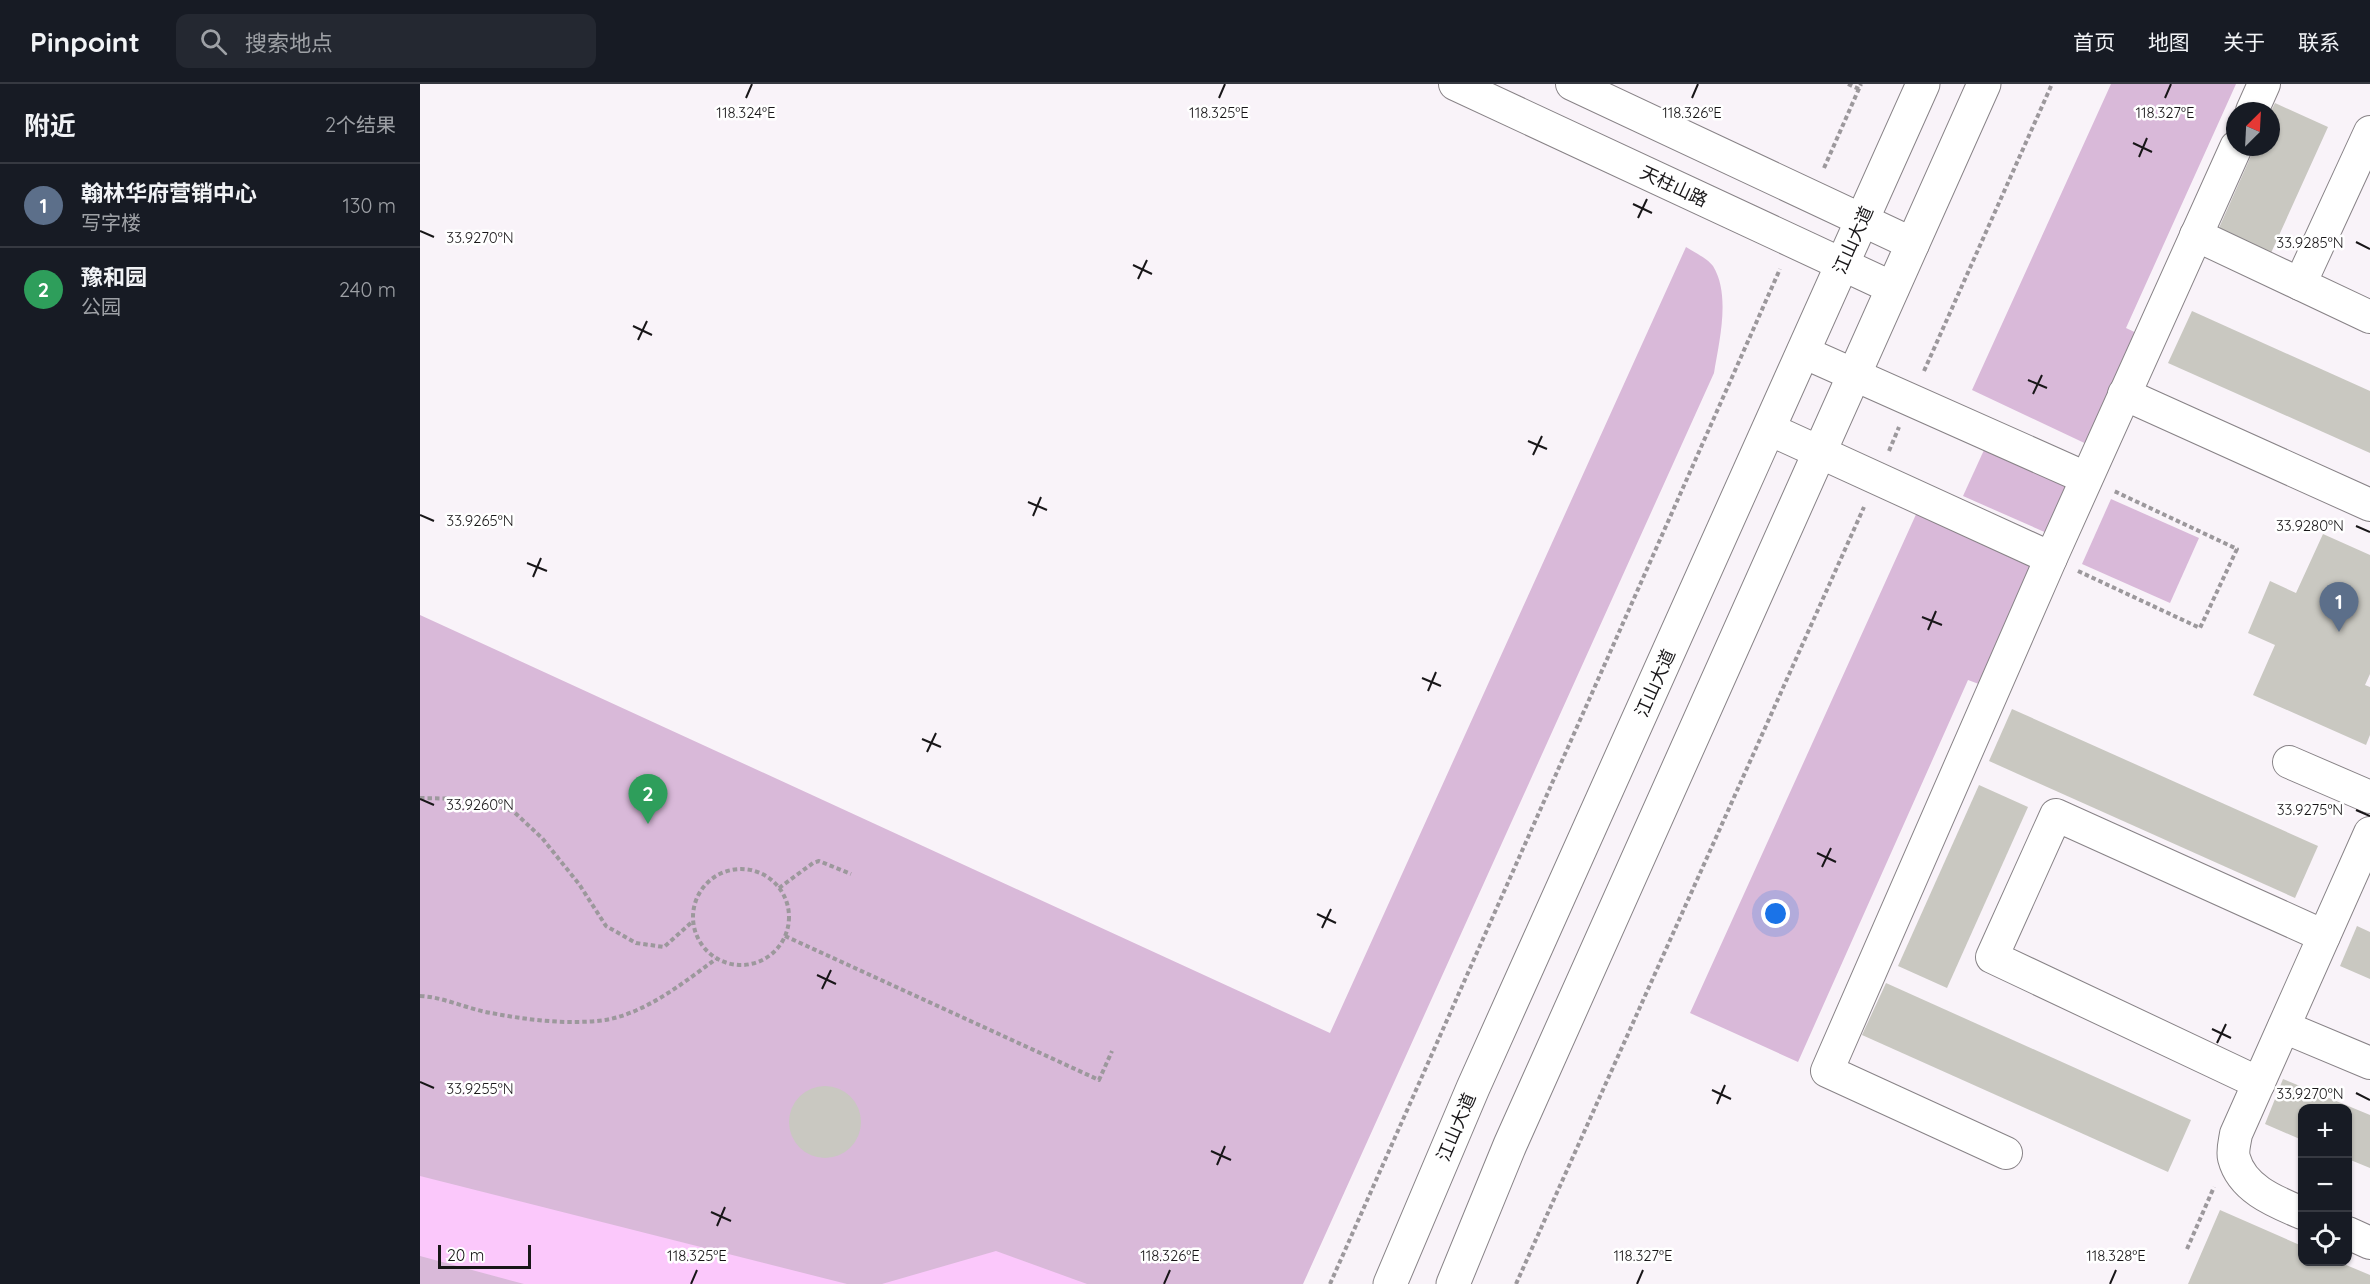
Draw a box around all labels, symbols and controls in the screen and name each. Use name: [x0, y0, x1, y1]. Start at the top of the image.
search box: [176, 14, 596, 68]
text: Pinpoint: [30, 24, 140, 59]
icon: search: [197, 25, 230, 58]
text: 搜索地点: [245, 29, 333, 57]
text: 首页: [2073, 29, 2115, 55]
text: 地图: [2148, 29, 2190, 55]
text: 关于: [2223, 29, 2265, 55]
text: 联系: [2298, 29, 2340, 55]
north arrow: [2226, 102, 2280, 156]
text: 118.324°E: [716, 103, 776, 122]
text: 118.325°E: [1189, 103, 1249, 122]
text: 118.326°E: [1662, 103, 1722, 122]
text: 118.327°E: [2136, 103, 2195, 122]
text: 附近: [24, 109, 76, 142]
text: 2个结果: [325, 112, 396, 137]
street label: 天柱山路: [1637, 160, 1711, 212]
text: 翰林华府营销中心: [81, 179, 257, 207]
text: 1: [40, 193, 47, 218]
text: 130 m: [343, 193, 396, 218]
street label: 江山大道: [1828, 202, 1878, 278]
text: 写字楼: [81, 210, 141, 235]
text: 33.9270°N: [446, 228, 514, 247]
text: 33.9285°N: [2276, 233, 2344, 252]
text: 豫和园: [81, 263, 147, 291]
text: 2: [38, 277, 49, 302]
text: 240 m: [339, 277, 396, 302]
text: 公园: [81, 294, 121, 319]
text: 33.9265°N: [446, 511, 514, 530]
text: 33.9280°N: [2276, 516, 2344, 535]
pin: 1: [2320, 582, 2358, 632]
street label: 江山大道: [1630, 645, 1680, 721]
pin: 2: [628, 774, 668, 824]
text: 33.9260°N: [446, 795, 514, 814]
text: 33.9275°N: [2277, 800, 2343, 819]
your location: [1761, 899, 1790, 928]
text: 33.9255°N: [446, 1079, 514, 1098]
text: 33.9270°N: [2276, 1084, 2344, 1103]
street label: 江山大道: [1431, 1089, 1481, 1165]
map controls: [2298, 1104, 2352, 1266]
button: +: [2298, 1104, 2352, 1158]
button: −: [2298, 1158, 2352, 1212]
button: locate: [2298, 1212, 2352, 1266]
scale bar: [438, 1242, 531, 1270]
text: 20 m: [447, 1245, 484, 1265]
text: 118.325°E: [667, 1246, 727, 1265]
text: 118.326°E: [1140, 1246, 1200, 1265]
text: 118.327°E: [1614, 1246, 1673, 1265]
text: 118.328°E: [2086, 1246, 2146, 1265]

